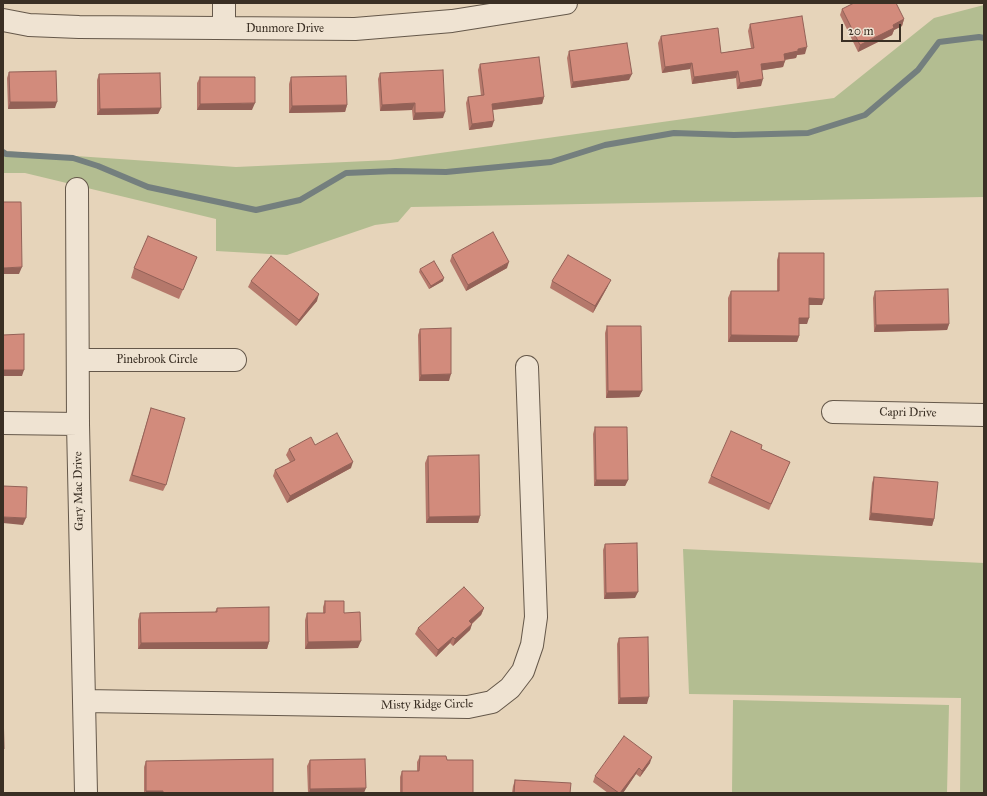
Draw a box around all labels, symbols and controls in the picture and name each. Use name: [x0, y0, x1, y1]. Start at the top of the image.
scale bar: [843, 16, 903, 42]
street label: Dunmore Drive: [246, 22, 324, 36]
text: 20 m: [848, 24, 874, 38]
street label: Pinebrook Circle: [116, 353, 198, 367]
street label: Capri Drive: [879, 405, 937, 421]
street label: Gary Mac Drive: [71, 451, 87, 531]
street label: Misty Ridge Circle: [381, 697, 473, 713]

